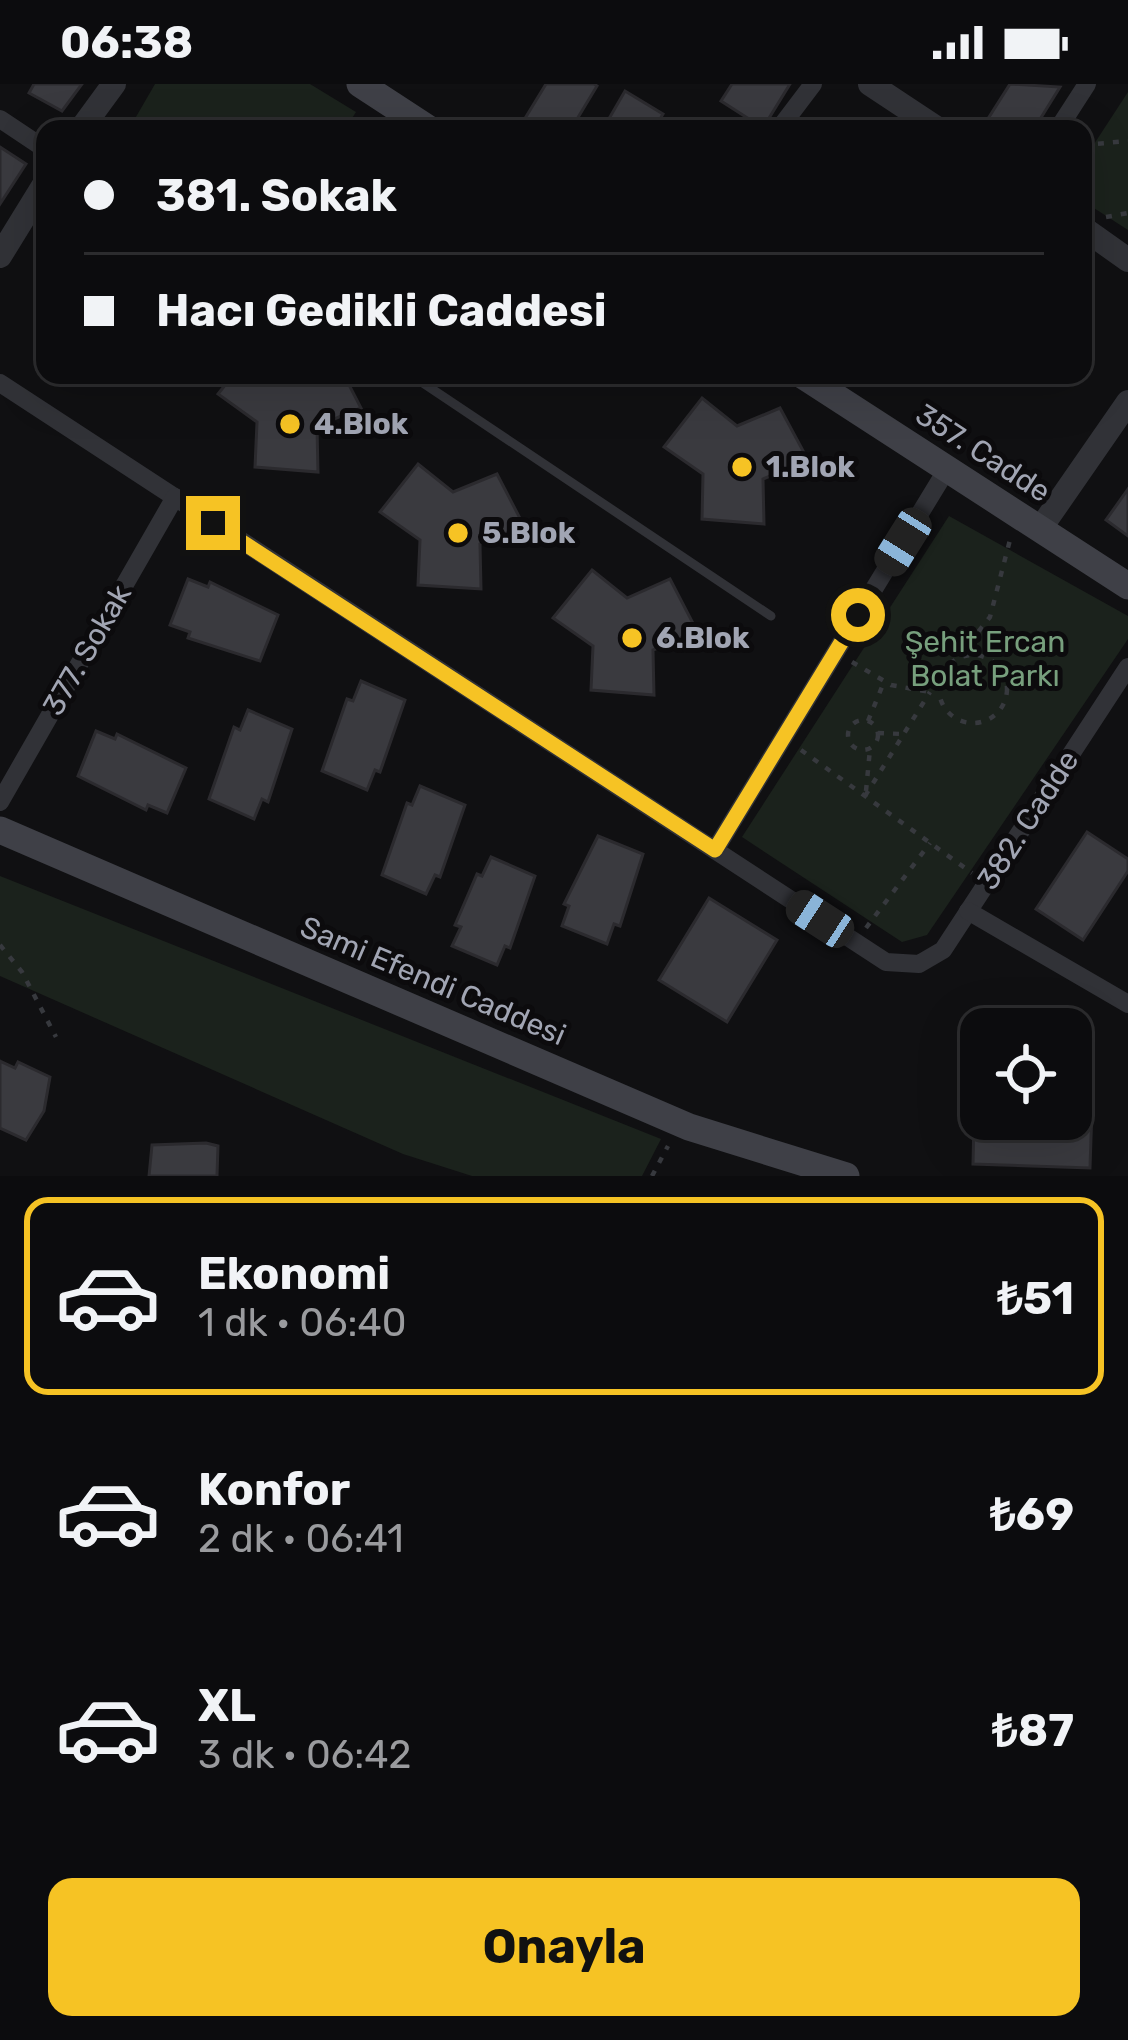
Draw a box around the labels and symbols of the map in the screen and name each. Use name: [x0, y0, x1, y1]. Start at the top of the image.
street label: 357. Cadde: [909, 396, 1057, 510]
place label: 4.Blok: [314, 406, 409, 442]
marker: 4.Blok: [277, 411, 303, 437]
place label: 1.Blok: [766, 449, 855, 485]
marker: 1.Blok: [729, 454, 755, 480]
route end: [186, 496, 240, 550]
car: [869, 502, 937, 582]
place label: 5.Blok: [482, 515, 576, 551]
marker: 5.Blok: [445, 520, 471, 546]
street label: 377. Sokak: [35, 578, 139, 722]
route start: [831, 588, 885, 642]
place label: 6.Blok: [656, 620, 750, 656]
park label: Şehit Ercan Bolat Parkı: [905, 624, 1065, 694]
marker: 6.Blok: [619, 625, 645, 651]
street label: 382. Cadde: [970, 744, 1086, 896]
car: [780, 884, 860, 954]
street label: Sami Efendi Caddesi: [295, 909, 571, 1053]

